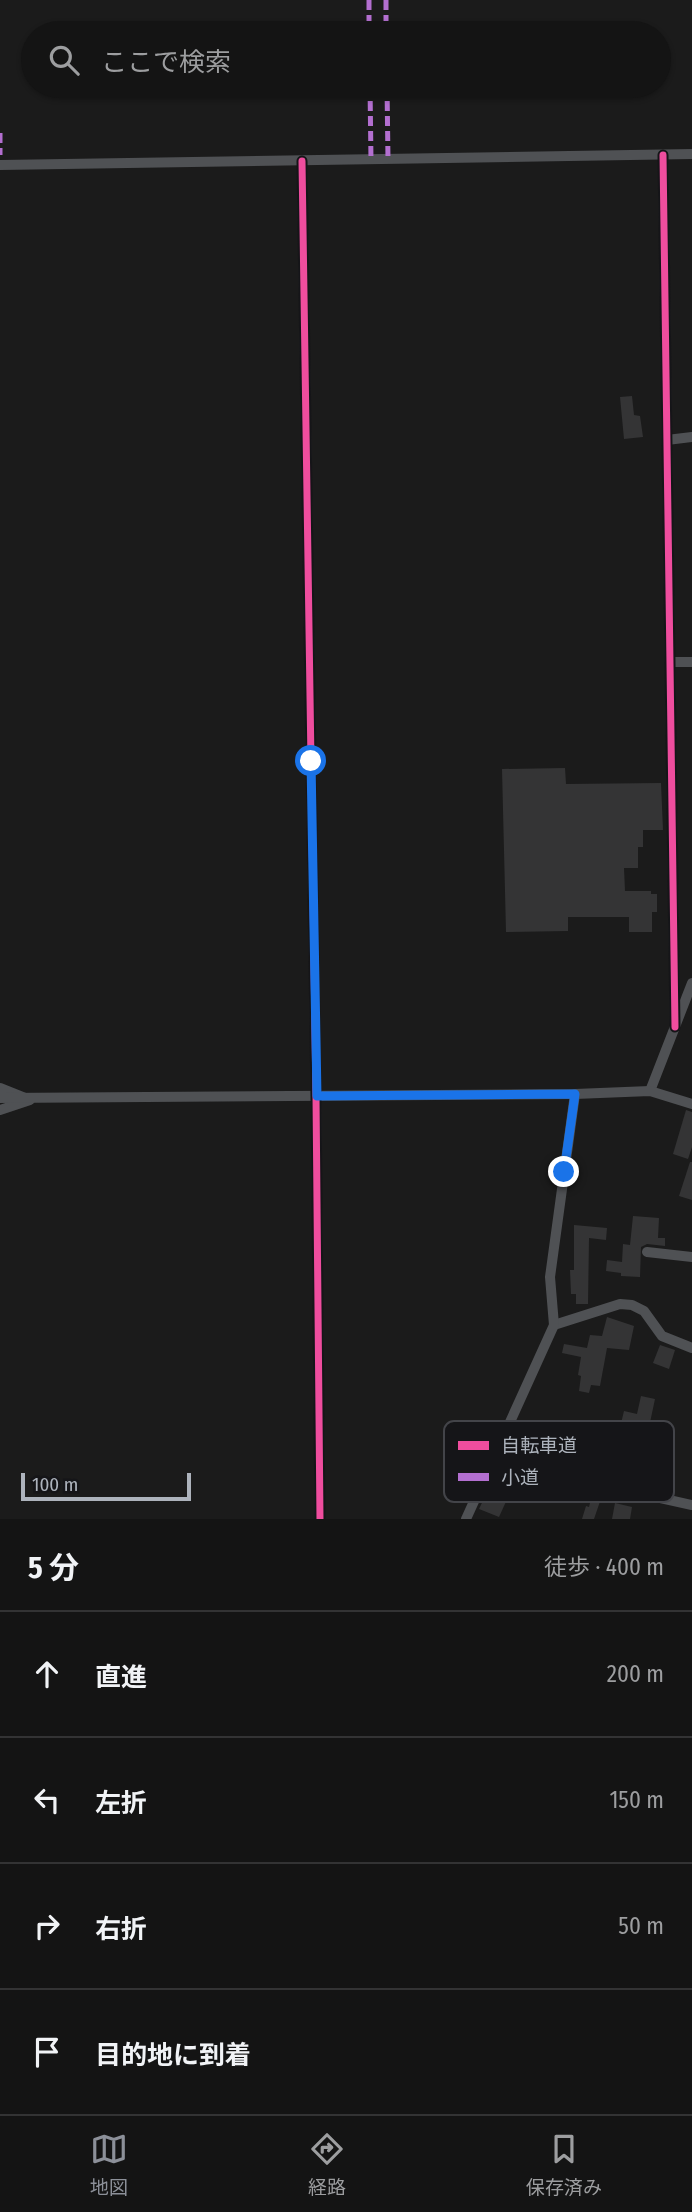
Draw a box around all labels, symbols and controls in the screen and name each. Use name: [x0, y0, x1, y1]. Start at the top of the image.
search box: [21, 21, 671, 98]
icon: search: [45, 41, 83, 79]
text: ここで検索: [101, 47, 231, 78]
route start: [295, 745, 326, 776]
route end: [548, 1156, 579, 1187]
legend: [444, 1421, 674, 1502]
text: 自転車道: [501, 1434, 577, 1457]
text: 小道: [501, 1466, 539, 1489]
scale bar: [21, 1470, 191, 1502]
text: 100 m: [32, 1473, 78, 1496]
text: 5 分: [28, 1550, 79, 1586]
text: 徒歩 · 400 m: [544, 1553, 664, 1581]
icon: ahead: [28, 1655, 66, 1693]
text: 200 m: [607, 1660, 664, 1688]
text: 直進: [95, 1662, 147, 1693]
icon: left: [28, 1781, 66, 1819]
text: 150 m: [609, 1786, 664, 1814]
text: 左折: [95, 1788, 147, 1819]
icon: right: [28, 1907, 66, 1945]
text: 50 m: [618, 1912, 664, 1940]
text: 右折: [95, 1914, 147, 1945]
icon: arrive: [28, 2033, 66, 2071]
text: 目的地に到着: [95, 2040, 251, 2071]
tab: 地図: [90, 2130, 128, 2199]
tab: 経路: [308, 2130, 346, 2199]
tab: 保存済み: [526, 2130, 602, 2199]

